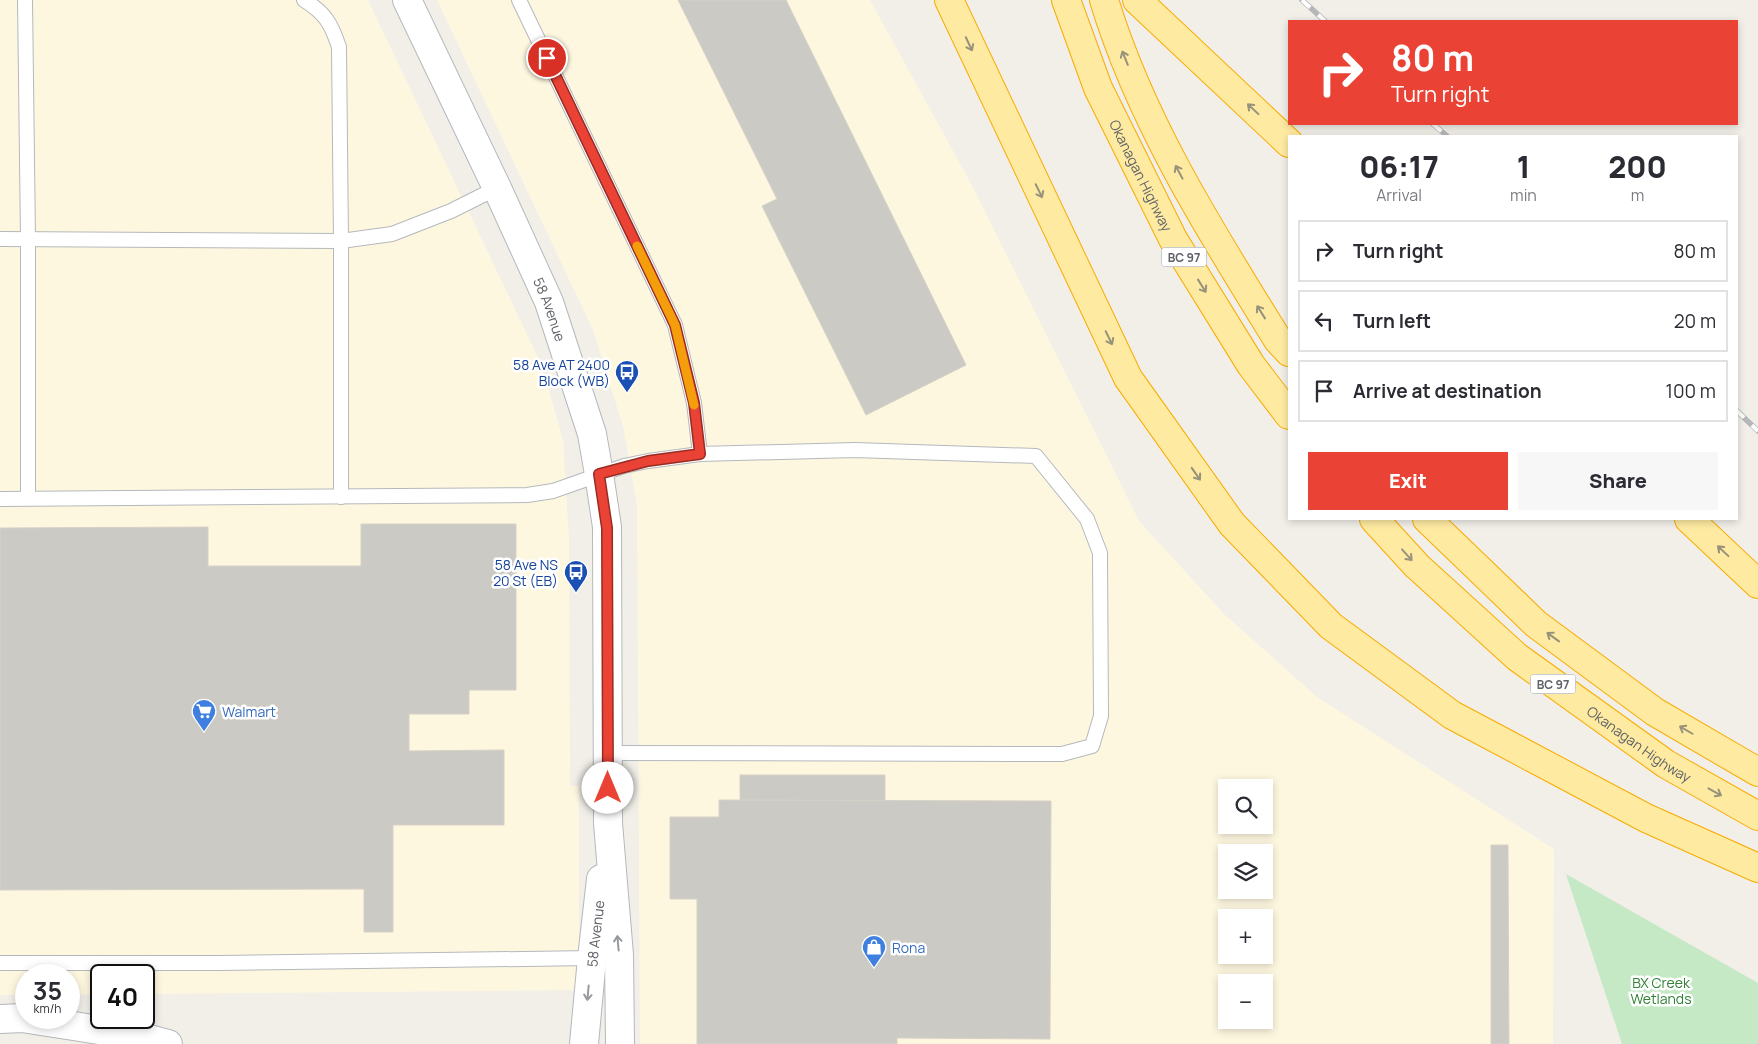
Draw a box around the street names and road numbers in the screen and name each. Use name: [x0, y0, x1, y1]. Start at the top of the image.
street label: Okanagan Highway: [1105, 116, 1177, 235]
road number: BC 97: [1162, 248, 1206, 266]
street label: 58 Avenue: [529, 274, 571, 344]
road number: BC 97: [1530, 674, 1576, 694]
street label: Okanagan Highway: [1584, 701, 1696, 786]
street label: 58 Avenue: [582, 899, 608, 968]

